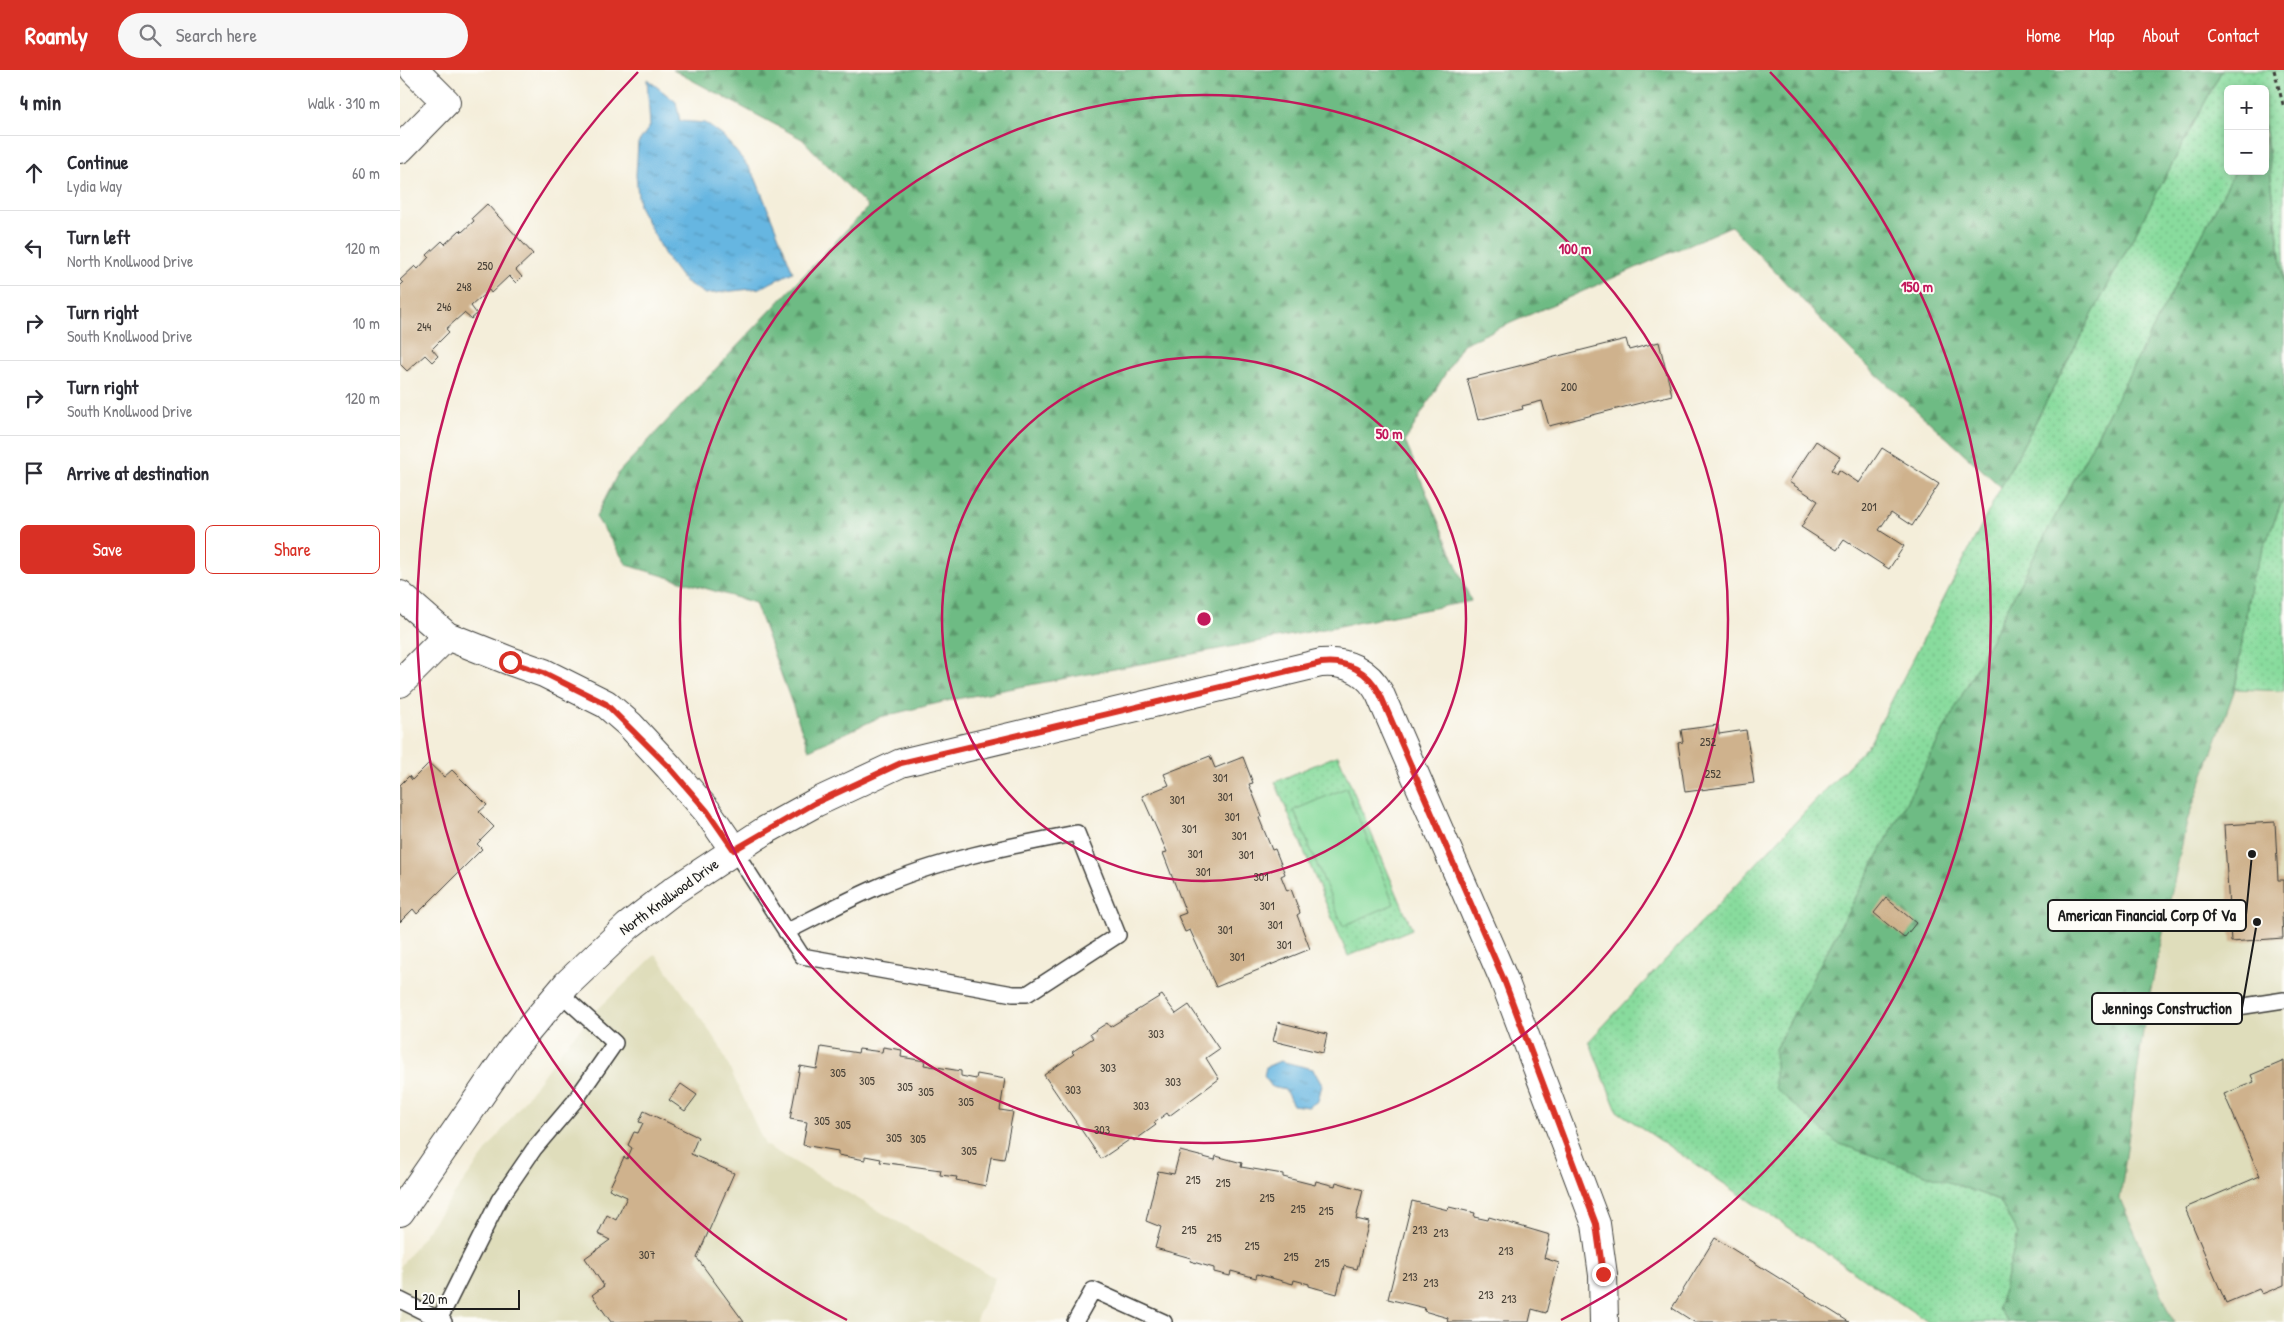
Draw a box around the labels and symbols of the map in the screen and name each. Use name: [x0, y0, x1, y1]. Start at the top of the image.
text: 100 m: [1559, 238, 1591, 259]
house number: 250: [477, 257, 493, 274]
text: 150 m: [1901, 276, 1933, 297]
house number: 248: [456, 278, 472, 295]
house number: 246: [437, 298, 452, 315]
house number: 244: [417, 318, 432, 335]
house number: 200: [1561, 378, 1577, 395]
text: 50 m: [1376, 423, 1402, 444]
house number: 201: [1861, 498, 1877, 515]
centre of rings: [1195, 610, 1213, 628]
route start: [499, 651, 522, 674]
house number: 252: [1700, 733, 1717, 750]
house number: 252: [1705, 765, 1722, 782]
house number: 301: [1212, 769, 1228, 786]
house number: 301: [1217, 788, 1233, 805]
house number: 301: [1169, 791, 1185, 808]
house number: 301: [1224, 808, 1240, 825]
house number: 301: [1181, 820, 1197, 837]
house number: 301: [1231, 827, 1247, 844]
house number: 301: [1187, 845, 1203, 862]
house number: 301: [1238, 846, 1254, 863]
street label: North Knollwood Drive: [615, 853, 723, 940]
house number: 301: [1195, 863, 1211, 880]
house number: 301: [1253, 868, 1269, 885]
house number: 301: [1259, 897, 1275, 914]
callout: American Financial Corp Of Va: [2048, 900, 2246, 931]
text: American Financial Corp Of Va: [2058, 904, 2237, 927]
house number: 301: [1267, 916, 1283, 933]
house number: 301: [1217, 921, 1233, 938]
house number: 301: [1276, 936, 1292, 953]
house number: 301: [1229, 948, 1245, 965]
callout: Jennings Construction: [2092, 993, 2242, 1024]
text: Jennings Construction: [2102, 997, 2232, 1020]
house number: 303: [1148, 1025, 1164, 1042]
house number: 303: [1100, 1059, 1116, 1076]
house number: 305: [830, 1064, 846, 1081]
house number: 305: [859, 1072, 875, 1089]
house number: 303: [1165, 1073, 1181, 1090]
house number: 305: [897, 1078, 913, 1095]
house number: 303: [1065, 1081, 1081, 1098]
house number: 305: [918, 1083, 934, 1100]
house number: 305: [958, 1093, 974, 1110]
house number: 303: [1133, 1097, 1149, 1114]
house number: 305: [814, 1112, 830, 1129]
house number: 305: [835, 1116, 851, 1133]
house number: 303: [1094, 1121, 1110, 1138]
house number: 305: [886, 1129, 902, 1146]
house number: 305: [910, 1130, 926, 1147]
house number: 305: [961, 1142, 977, 1159]
house number: 215: [1185, 1171, 1201, 1188]
house number: 215: [1215, 1174, 1231, 1191]
house number: 215: [1259, 1189, 1275, 1206]
house number: 215: [1290, 1200, 1306, 1217]
house number: 215: [1318, 1202, 1334, 1219]
house number: 215: [1181, 1221, 1197, 1238]
house number: 213: [1412, 1221, 1428, 1238]
house number: 213: [1433, 1224, 1449, 1241]
house number: 215: [1206, 1229, 1222, 1246]
house number: 215: [1244, 1237, 1260, 1254]
house number: 213: [1498, 1242, 1514, 1259]
house number: 307: [639, 1246, 655, 1263]
house number: 215: [1283, 1248, 1299, 1265]
house number: 215: [1314, 1254, 1330, 1271]
route end: [1592, 1263, 1615, 1286]
house number: 213: [1402, 1268, 1418, 1285]
house number: 213: [1423, 1274, 1439, 1291]
house number: 213: [1478, 1286, 1494, 1303]
scale bar: [415, 1287, 520, 1310]
house number: 213: [1501, 1290, 1517, 1307]

